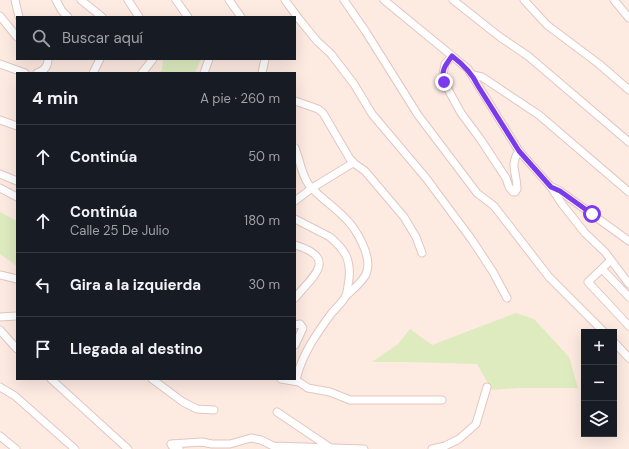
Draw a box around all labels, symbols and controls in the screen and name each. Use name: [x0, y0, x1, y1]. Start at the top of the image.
search box: [16, 16, 296, 60]
icon: search: [30, 27, 52, 49]
text: Buscar aquí: [62, 28, 143, 48]
route end: [435, 73, 453, 91]
text: 4 min: [32, 87, 78, 109]
text: A pie · 260 m: [200, 90, 280, 107]
icon: ahead: [32, 146, 54, 168]
text: Continúa: [70, 147, 137, 167]
text: 50 m: [248, 148, 280, 165]
text: Continúa: [70, 202, 137, 222]
route start: [583, 205, 601, 223]
icon: ahead: [32, 210, 54, 232]
text: 180 m: [244, 212, 280, 229]
text: Calle 25 De Julio: [70, 222, 169, 239]
icon: left: [32, 274, 54, 296]
text: Gira a la izquierda: [70, 275, 201, 295]
text: 30 m: [248, 276, 280, 293]
map controls: [581, 329, 617, 437]
button: +: [581, 329, 617, 365]
icon: arrive: [32, 338, 54, 360]
text: Llegada al destino: [70, 339, 203, 359]
button: −: [581, 365, 617, 401]
button: layers: [581, 401, 617, 437]

